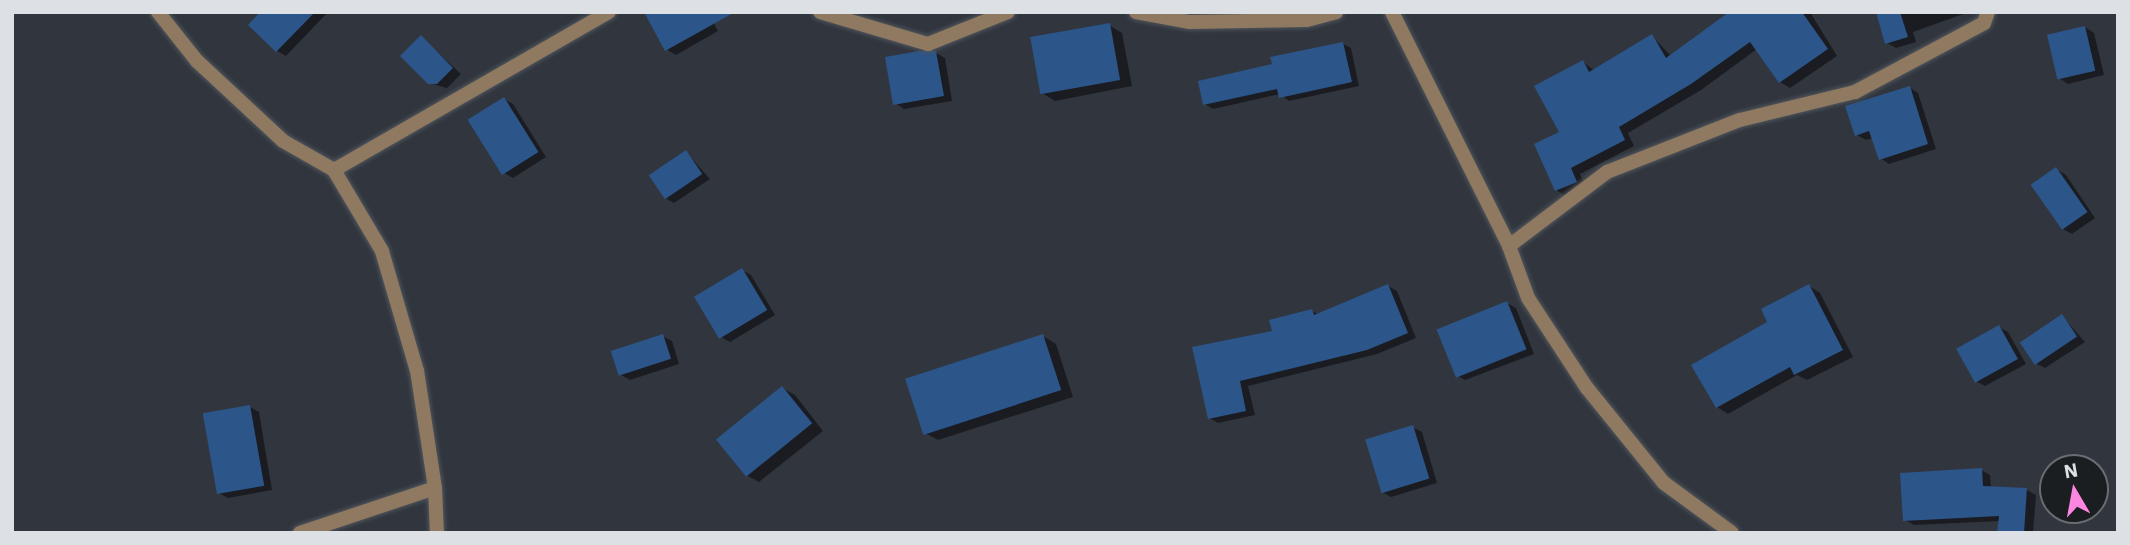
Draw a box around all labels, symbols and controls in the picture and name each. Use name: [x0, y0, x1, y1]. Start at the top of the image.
north arrow: [2039, 454, 2109, 524]
text: N: [2062, 457, 2080, 483]

